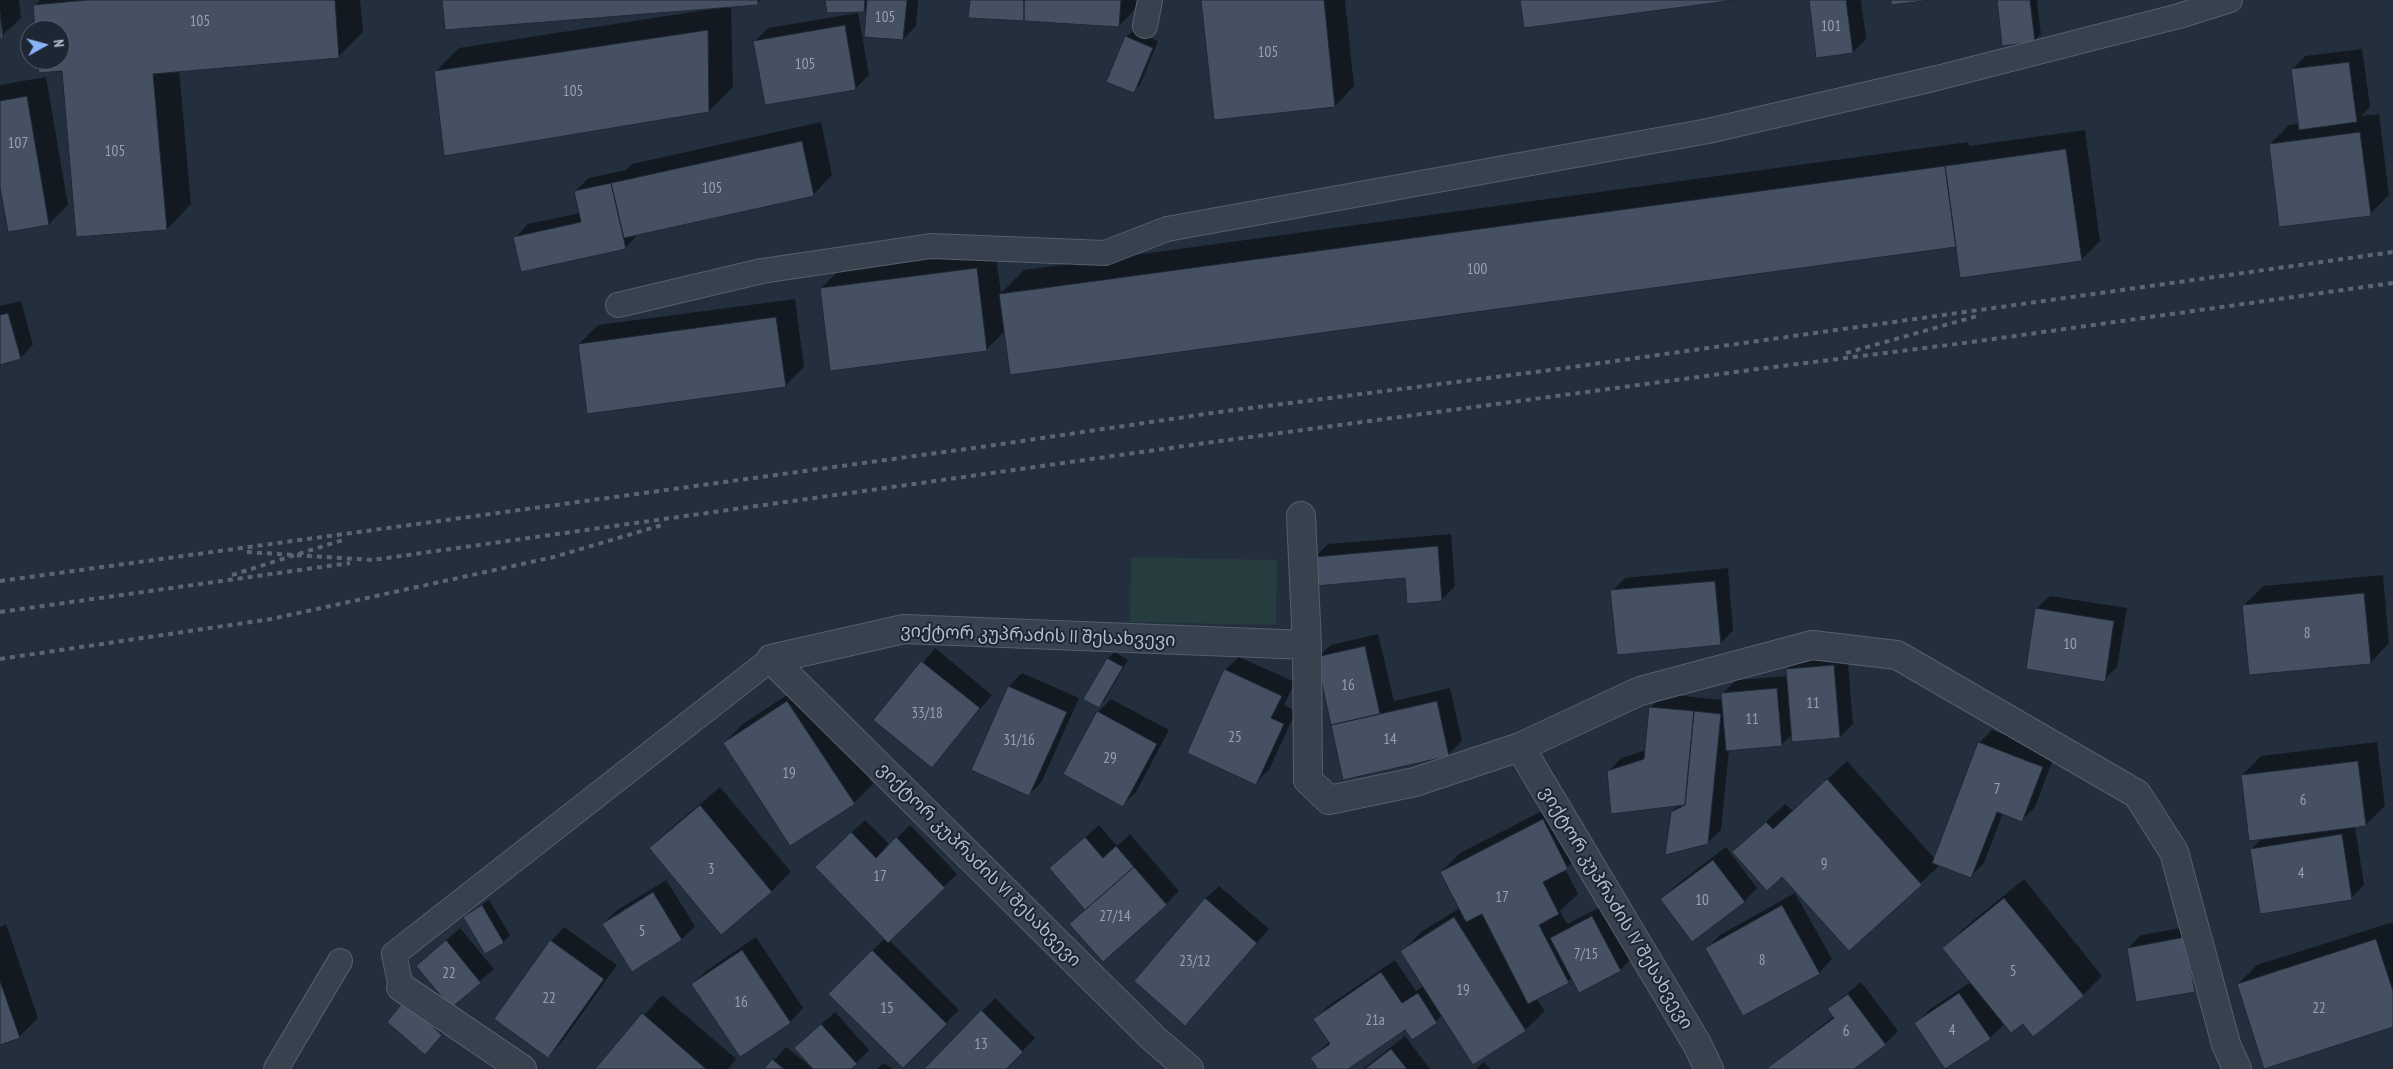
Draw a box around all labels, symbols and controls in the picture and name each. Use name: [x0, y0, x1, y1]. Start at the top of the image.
house number: 105: [875, 9, 895, 27]
house number: 105: [190, 13, 210, 31]
house number: 101: [1821, 18, 1841, 36]
north arrow: [20, 20, 70, 70]
text: N: [50, 38, 68, 48]
house number: 105: [1258, 44, 1278, 62]
house number: 105: [795, 56, 815, 74]
house number: 105: [563, 83, 583, 101]
house number: 107: [8, 135, 28, 153]
house number: 105: [105, 143, 125, 161]
house number: 105: [702, 180, 722, 198]
house number: 100: [1467, 261, 1487, 279]
street label: ვიქტორ კუპრაძის II შესახვევი: [900, 620, 1176, 652]
house number: 8: [2304, 625, 2310, 643]
house number: 10: [2063, 636, 2077, 654]
house number: 16: [1341, 677, 1355, 695]
house number: 11: [1806, 695, 1820, 713]
house number: 33/18: [911, 705, 943, 723]
house number: 11: [1745, 711, 1759, 729]
house number: 25: [1228, 729, 1242, 747]
house number: 14: [1383, 731, 1397, 749]
house number: 31/16: [1003, 732, 1035, 750]
house number: 29: [1103, 750, 1117, 768]
street label: ვიქტორ კუპრაძის VI შესახვევი: [873, 759, 1085, 971]
house number: 19: [782, 765, 796, 783]
house number: 7: [1994, 781, 2000, 799]
street label: ვიქტორ კუპრაძის IV შესახვევი: [1535, 783, 1697, 1033]
house number: 6: [2300, 792, 2306, 810]
house number: 9: [1821, 856, 1827, 874]
house number: 3: [708, 861, 714, 879]
house number: 4: [2298, 865, 2304, 883]
house number: 17: [873, 868, 887, 886]
house number: 17: [1495, 889, 1509, 907]
house number: 10: [1695, 892, 1709, 910]
house number: 27/14: [1099, 908, 1131, 926]
house number: 5: [639, 923, 645, 941]
house number: 7/15: [1574, 946, 1598, 964]
house number: 8: [1759, 952, 1765, 970]
house number: 23/12: [1179, 953, 1211, 971]
house number: 5: [2010, 963, 2016, 981]
house number: 22: [442, 965, 456, 983]
house number: 19: [1456, 982, 1470, 1000]
house number: 22: [542, 990, 556, 1008]
house number: 16: [734, 994, 748, 1012]
house number: 15: [880, 1000, 894, 1018]
house number: 22: [2312, 1000, 2326, 1018]
house number: 21a: [1365, 1012, 1385, 1030]
house number: 4: [1949, 1022, 1955, 1040]
house number: 6: [1843, 1023, 1849, 1041]
house number: 13: [974, 1036, 988, 1054]

